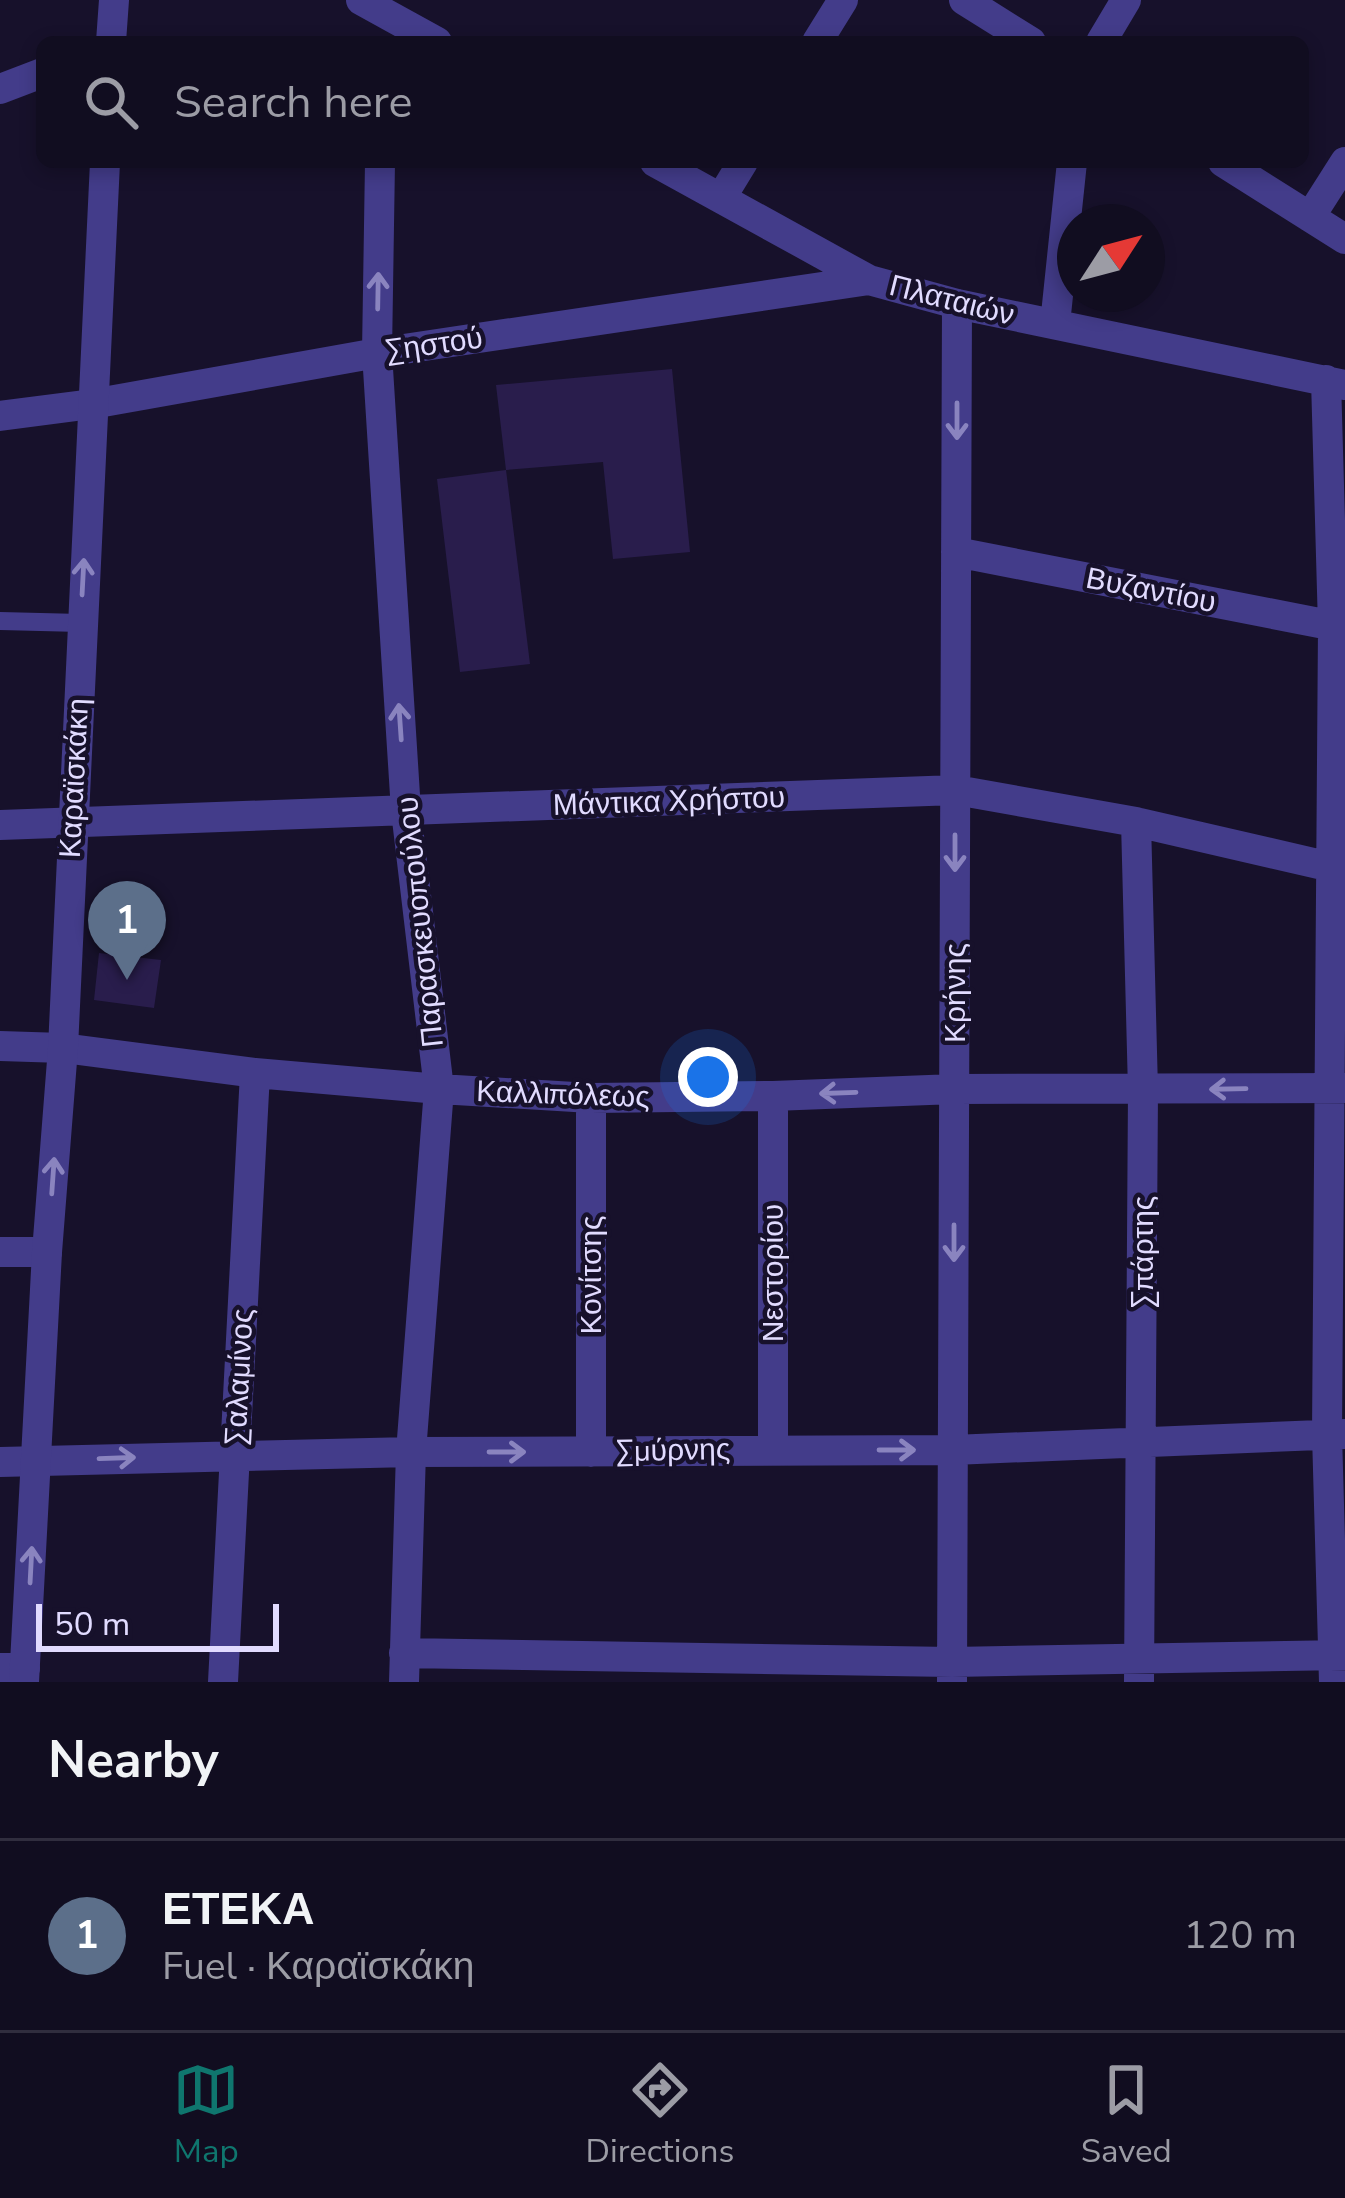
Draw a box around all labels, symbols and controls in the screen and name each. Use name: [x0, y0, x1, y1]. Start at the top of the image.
search box: [36, 36, 1309, 168]
icon: search: [78, 69, 144, 135]
text: Search here: [174, 72, 413, 133]
north arrow: [1057, 204, 1165, 312]
street label: Πλαταιών: [885, 265, 1019, 336]
one-way arrow: [366, 272, 389, 311]
street label: Σηστού: [383, 317, 485, 372]
one-way arrow: [946, 401, 968, 440]
one-way arrow: [72, 558, 95, 597]
street label: Βυζαντίου: [1082, 558, 1219, 623]
street label: Καραϊσκάκη: [50, 697, 99, 859]
one-way arrow: [388, 703, 411, 742]
street label: Μάντικα Χρήστου: [552, 777, 786, 826]
street label: Παρασκευοπούλου: [387, 795, 454, 1049]
one-way arrow: [944, 833, 966, 872]
pin: 1: [88, 881, 166, 980]
street label: Κρήνης: [935, 943, 976, 1043]
your location: [678, 1047, 738, 1107]
street label: Καλλιπόλεως: [475, 1071, 650, 1118]
one-way arrow: [1209, 1078, 1248, 1100]
one-way arrow: [819, 1082, 858, 1105]
one-way arrow: [41, 1157, 64, 1196]
street label: Σπάρτης: [1123, 1196, 1164, 1308]
street label: Νεστορίου: [753, 1204, 794, 1342]
street label: Κονίτσης: [571, 1215, 612, 1335]
one-way arrow: [943, 1223, 965, 1262]
street label: Σαλαμίνος: [215, 1308, 264, 1446]
street label: Σμύρνης: [615, 1429, 731, 1472]
one-way arrow: [877, 1439, 916, 1461]
one-way arrow: [487, 1441, 526, 1463]
one-way arrow: [97, 1447, 136, 1470]
one-way arrow: [19, 1546, 42, 1585]
scale bar: [36, 1598, 279, 1651]
text: 50 m: [54, 1602, 130, 1647]
text: Nearby: [48, 1725, 219, 1795]
text: ΕΤΕΚΑ: [162, 1879, 315, 1940]
text: 1: [75, 1909, 99, 1962]
text: 120 m: [1183, 1909, 1297, 1962]
text: Fuel · Καραϊσκάκη: [162, 1940, 474, 1993]
tab: Map: [173, 2057, 239, 2174]
tab: Directions: [586, 2057, 734, 2174]
tab: Saved: [1081, 2057, 1172, 2174]

